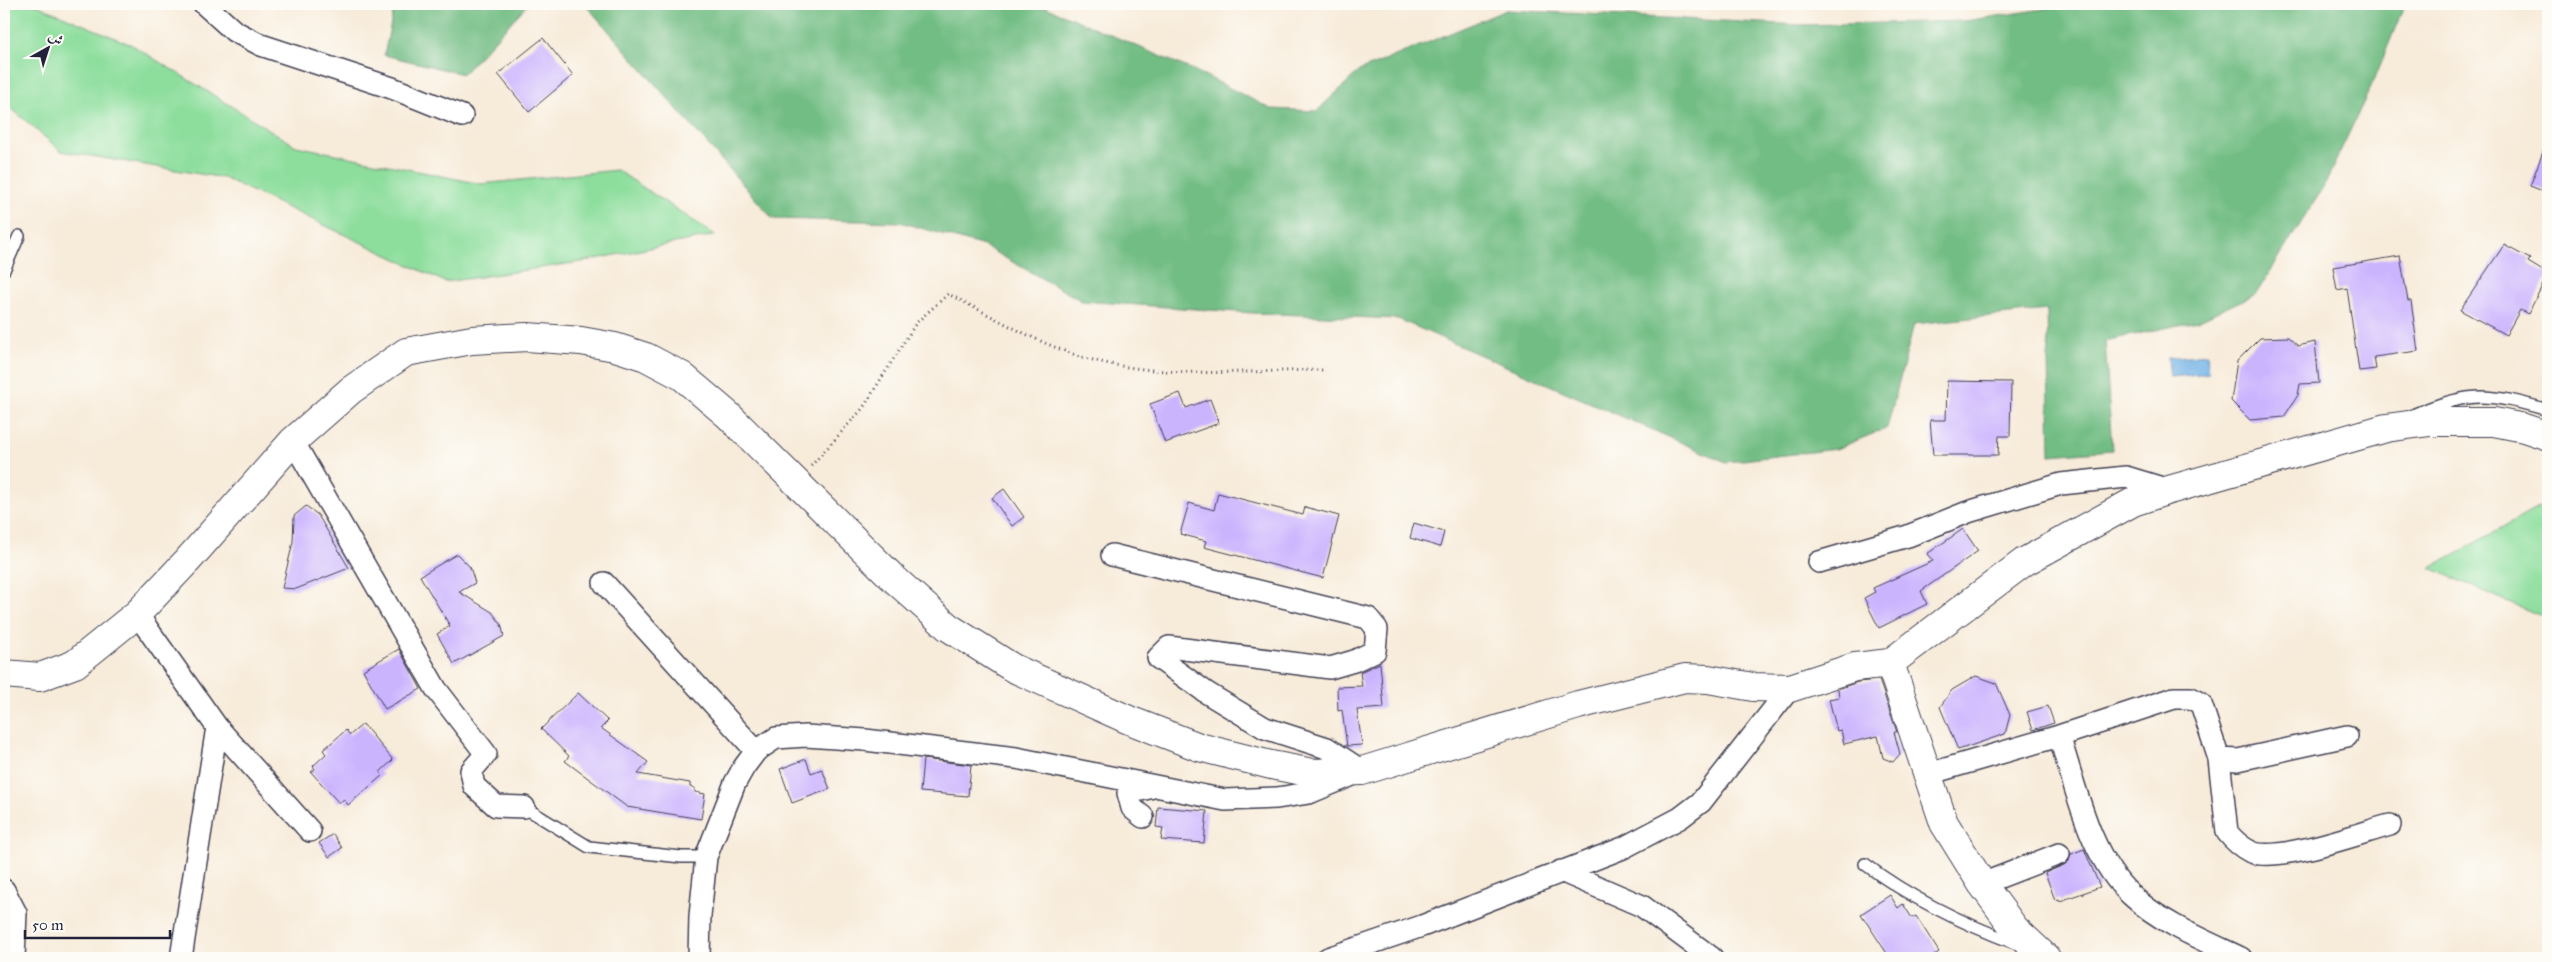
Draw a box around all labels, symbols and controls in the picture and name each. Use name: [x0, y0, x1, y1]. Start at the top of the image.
north arrow: [22, 22, 72, 72]
text: ش: [45, 27, 67, 49]
scale bar: [25, 907, 170, 939]
text: 50 m: [32, 916, 64, 934]

